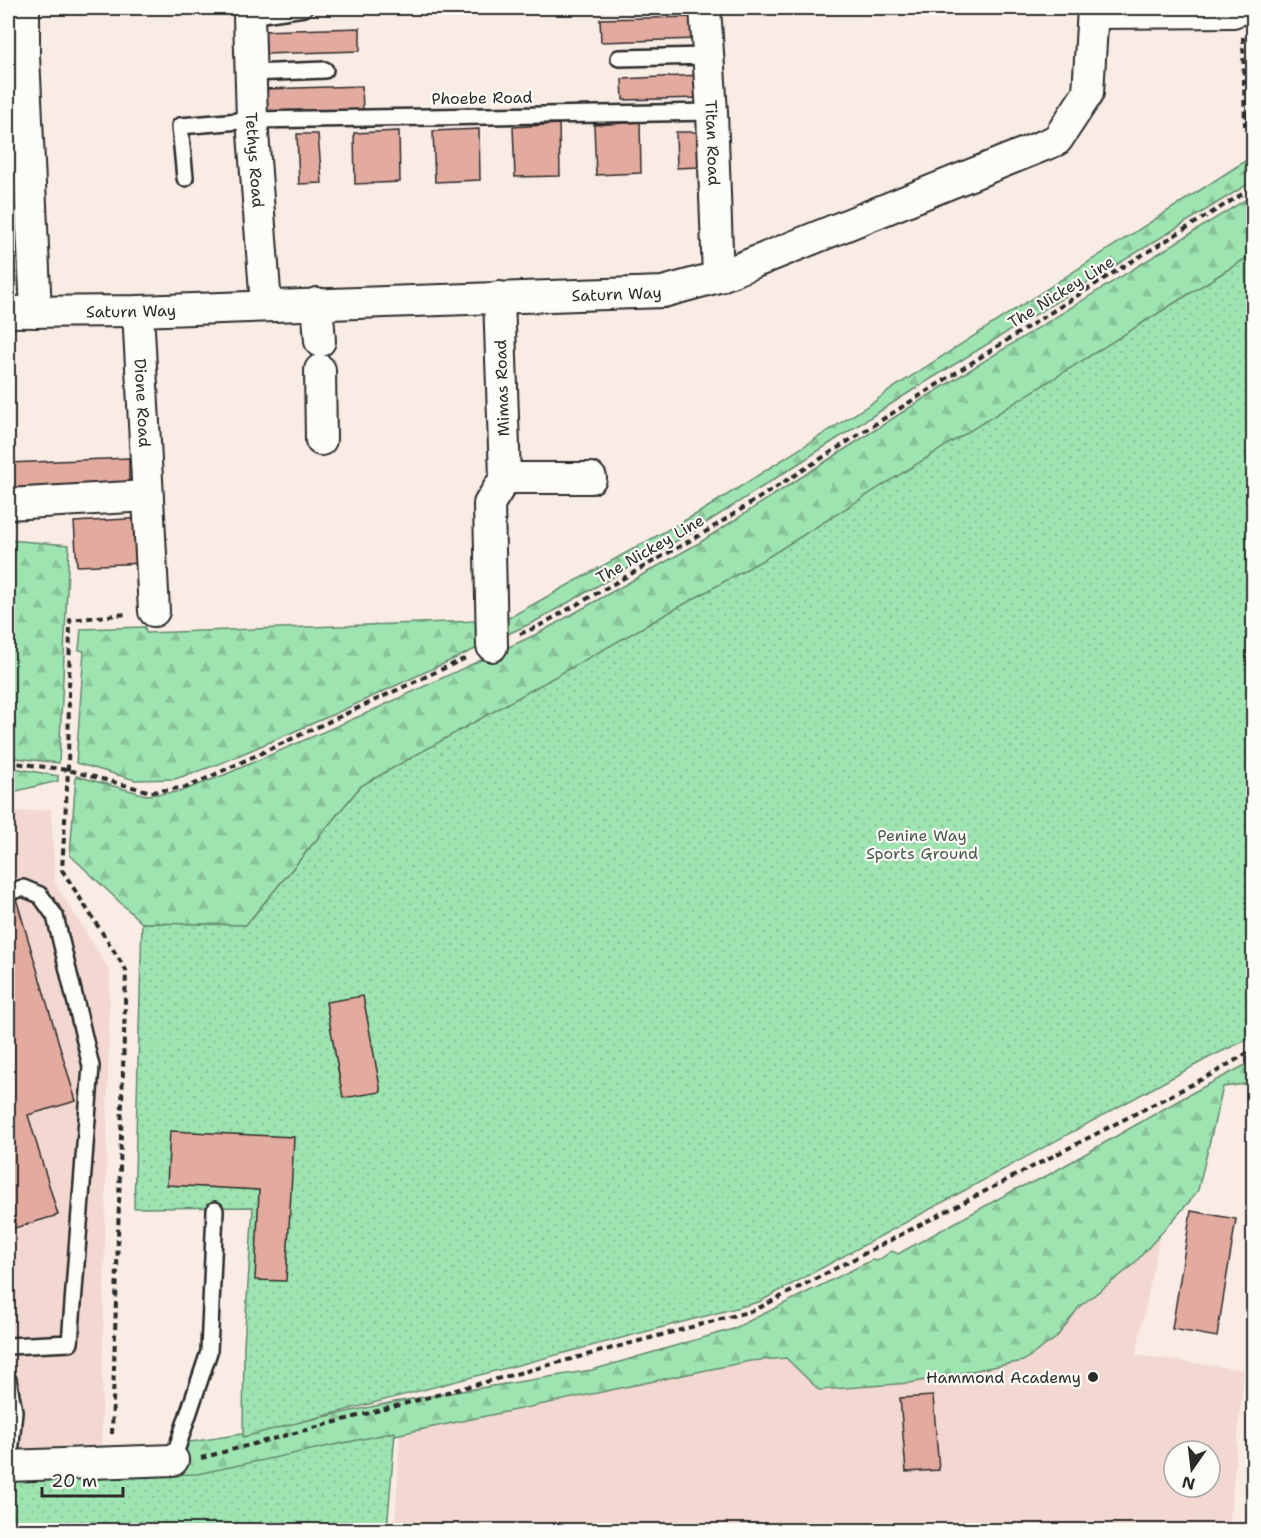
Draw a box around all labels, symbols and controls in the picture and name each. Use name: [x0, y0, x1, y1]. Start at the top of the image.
street label: Phoebe Road: [431, 87, 533, 109]
street label: Titan Road: [701, 99, 725, 186]
street label: Tethys Road: [241, 112, 269, 208]
street label: The Nickey Line: [1004, 251, 1118, 333]
street label: Saturn Way: [571, 282, 662, 306]
street label: Saturn Way: [86, 299, 176, 322]
street label: Mimas Road: [490, 339, 514, 437]
street label: Dione Road: [130, 358, 156, 448]
street label: The Nickey Line: [592, 510, 708, 588]
park label: Penine Way Sports Ground: [866, 825, 978, 864]
place label: Hammond Academy: [926, 1367, 1081, 1388]
marker: Hammond Academy: [1086, 1370, 1100, 1384]
north arrow: [1162, 1439, 1222, 1499]
scale bar: [42, 1460, 123, 1498]
text: 20 m: [51, 1469, 97, 1493]
text: N: [1180, 1471, 1197, 1495]

